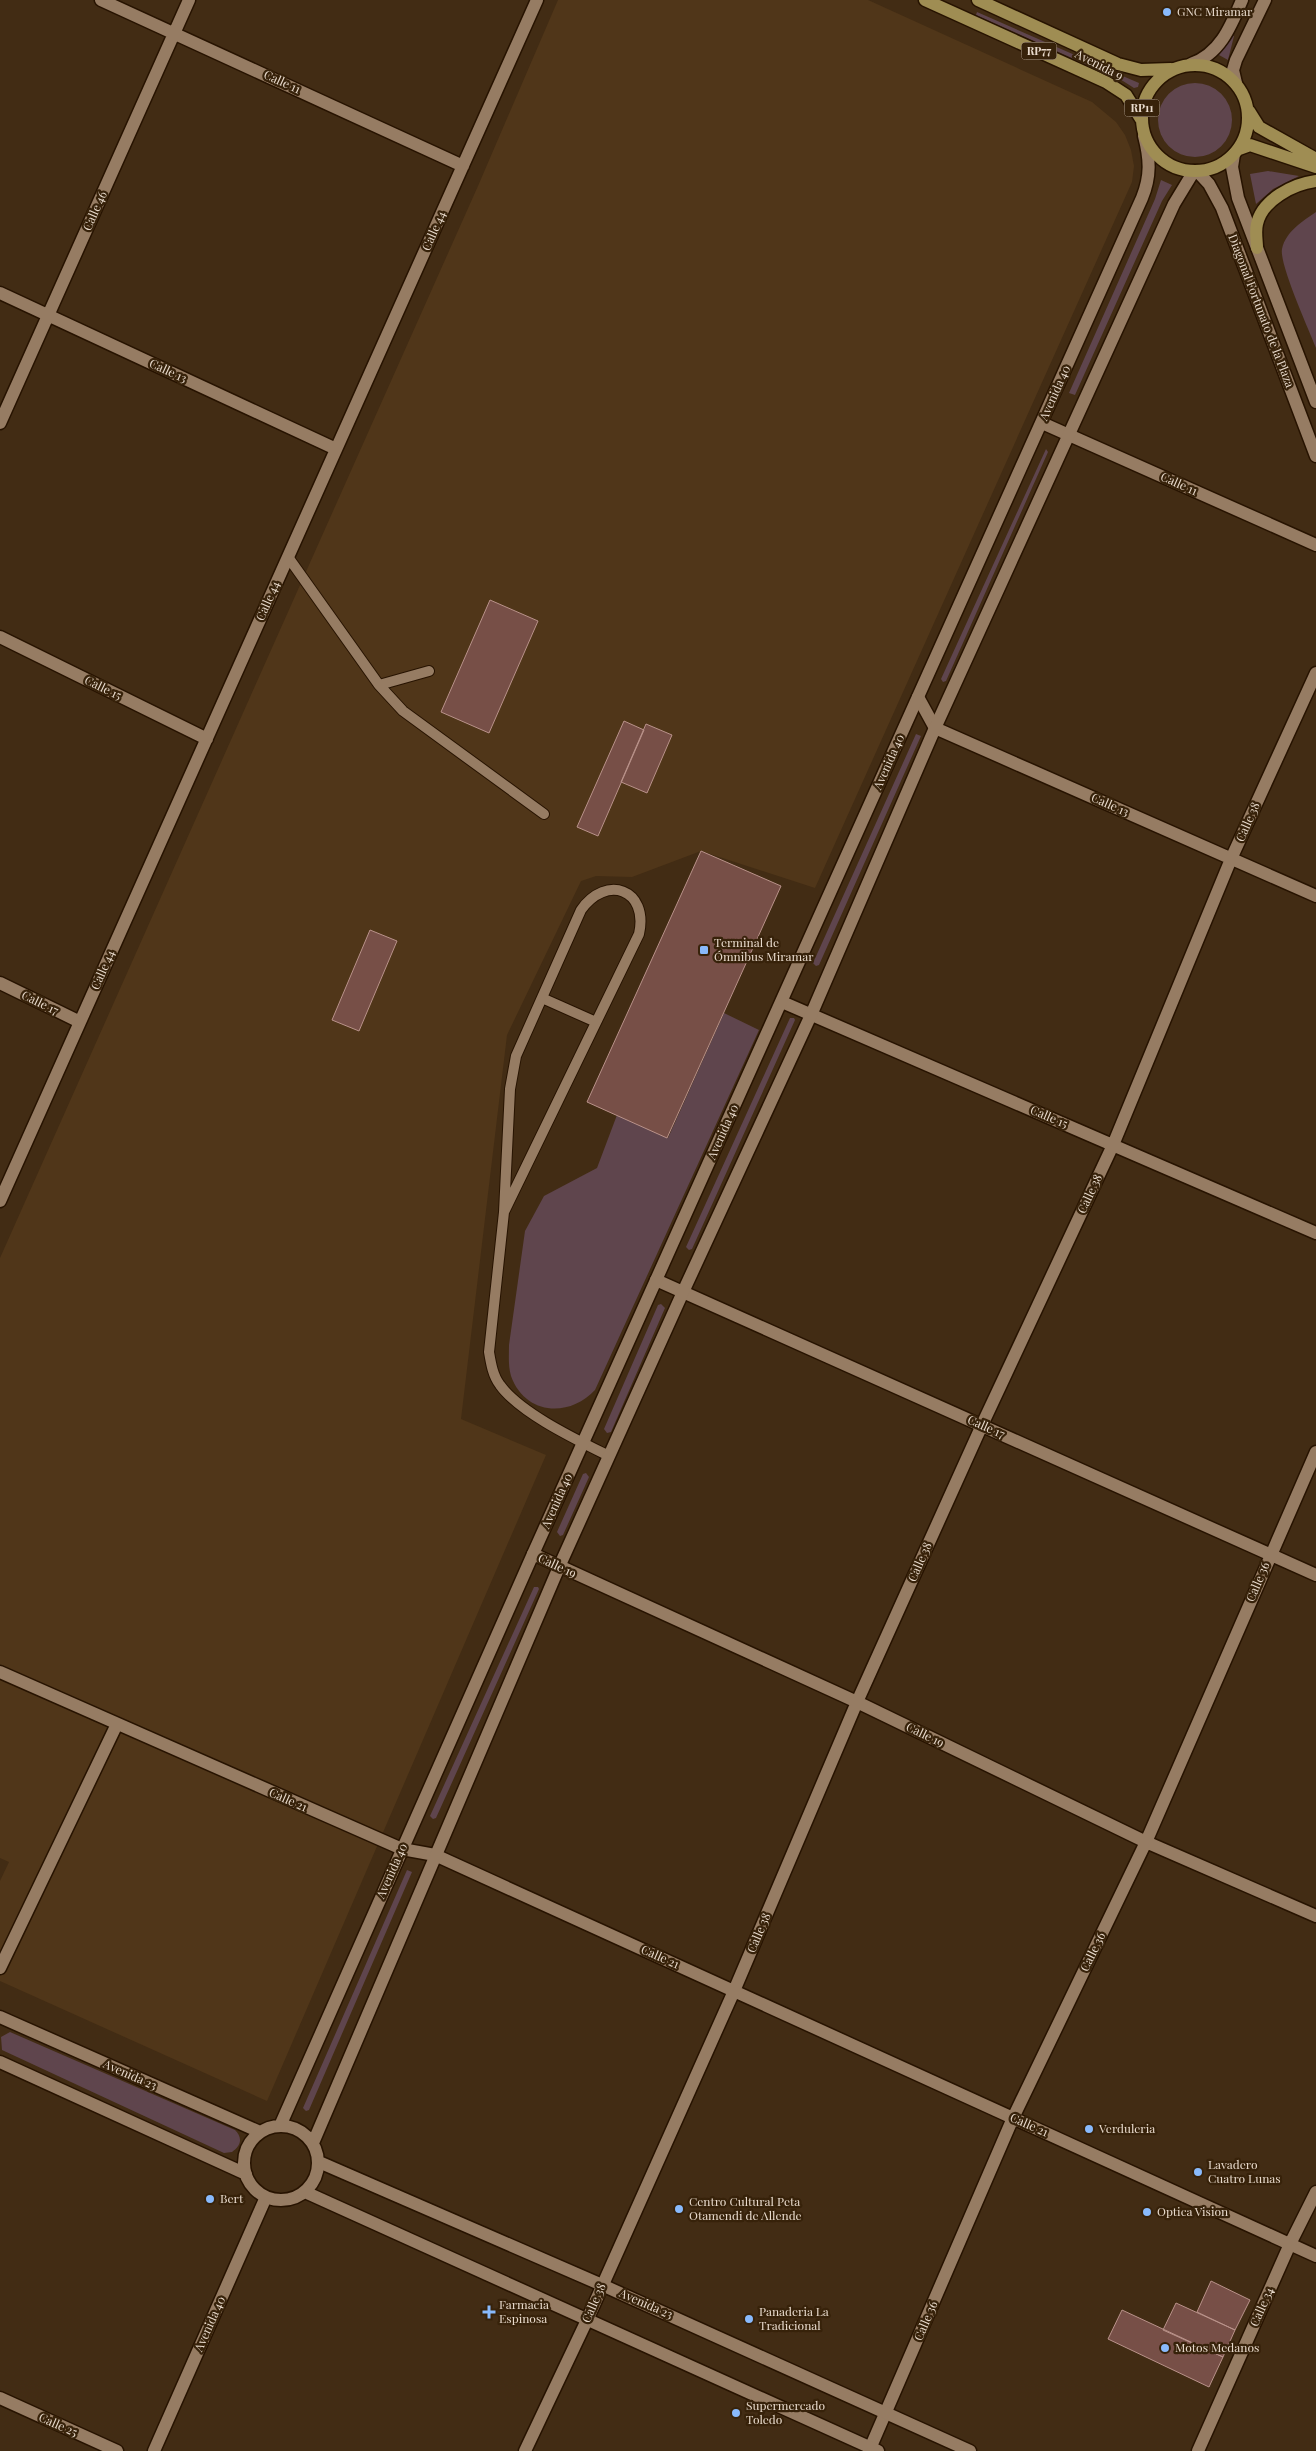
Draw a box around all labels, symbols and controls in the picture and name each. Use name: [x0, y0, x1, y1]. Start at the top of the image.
place label: GNC Miramar: [1177, 3, 1253, 19]
marker: GNC Miramar: [1161, 6, 1173, 18]
road number: RP77: [1022, 42, 1056, 59]
street label: Avenida 9: [1072, 45, 1126, 83]
street label: Calle 11: [261, 66, 304, 97]
road number: RP11: [1124, 100, 1160, 116]
street label: Calle 46: [78, 188, 110, 233]
street label: Calle 44: [417, 208, 449, 253]
street label: Diagonal Fortunato de la Plaza: [1225, 232, 1299, 390]
street label: Calle 13: [147, 354, 190, 386]
street label: Avenida 40: [1034, 363, 1073, 424]
street label: Calle 11: [1158, 468, 1201, 499]
street label: Calle 44: [251, 578, 283, 623]
street label: Calle 15: [82, 671, 125, 703]
street label: Avenida 40: [868, 732, 907, 793]
street label: Calle 13: [1089, 789, 1132, 819]
street label: Calle 38: [1231, 799, 1263, 844]
place label: Terminal de Ómnibus Miramar: [714, 934, 814, 964]
marker: Terminal de Ómnibus Miramar: [698, 944, 710, 956]
street label: Calle 44: [86, 947, 118, 992]
street label: Calle 17: [19, 986, 62, 1018]
street label: Calle 15: [1028, 1101, 1071, 1131]
street label: Avenida 40: [702, 1102, 741, 1163]
street label: Calle 38: [1073, 1171, 1105, 1216]
street label: Calle 17: [965, 1411, 1008, 1441]
street label: Avenida 40: [536, 1471, 575, 1532]
street label: Calle 38: [903, 1539, 935, 1584]
street label: Calle 19: [536, 1549, 579, 1581]
street label: Calle 36: [1242, 1559, 1273, 1604]
street label: Calle 19: [904, 1718, 947, 1750]
street label: Calle 21: [267, 1784, 311, 1815]
street label: Avenida 40: [371, 1841, 410, 1902]
street label: Calle 38: [743, 1910, 774, 1955]
street label: Calle 36: [1076, 1929, 1108, 1974]
street label: Calle 21: [639, 1941, 683, 1972]
street label: Avenida 23: [100, 2055, 160, 2093]
street label: Calle 21: [1008, 2109, 1052, 2140]
place label: Verduleria: [1098, 2120, 1155, 2136]
marker: Verduleria: [1083, 2123, 1095, 2135]
place label: Lavadero Cuatro Lunas: [1208, 2156, 1281, 2186]
marker: Lavadero Cuatro Lunas: [1192, 2166, 1204, 2178]
place label: Bert: [220, 2190, 244, 2206]
marker: Bert: [204, 2193, 216, 2205]
place label: Centro Cultural Peta Otamendi de Allende: [689, 2193, 802, 2223]
marker: Centro Cultural Peta Otamendi de Allende: [673, 2203, 685, 2215]
place label: Optica Vision: [1157, 2203, 1228, 2219]
marker: Optica Vision: [1141, 2206, 1153, 2218]
street label: Calle 38: [577, 2280, 609, 2325]
street label: Avenida 23: [616, 2284, 676, 2322]
street label: Calle 34: [1245, 2284, 1277, 2329]
street label: Avenida 40: [189, 2294, 228, 2355]
place label: Farmacia Espinosa: [499, 2296, 549, 2326]
street label: Calle 36: [910, 2298, 941, 2343]
place label: Panaderia La Tradicional: [759, 2303, 829, 2333]
marker: Farmacia Espinosa: [483, 2306, 495, 2318]
marker: Panaderia La Tradicional: [743, 2313, 755, 2325]
place label: Motos Medanos: [1175, 2339, 1259, 2355]
marker: Motos Medanos: [1159, 2342, 1171, 2354]
place label: Supermercado Toledo: [746, 2397, 825, 2427]
marker: Supermercado Toledo: [730, 2407, 742, 2419]
street label: Calle 25: [37, 2408, 80, 2440]

